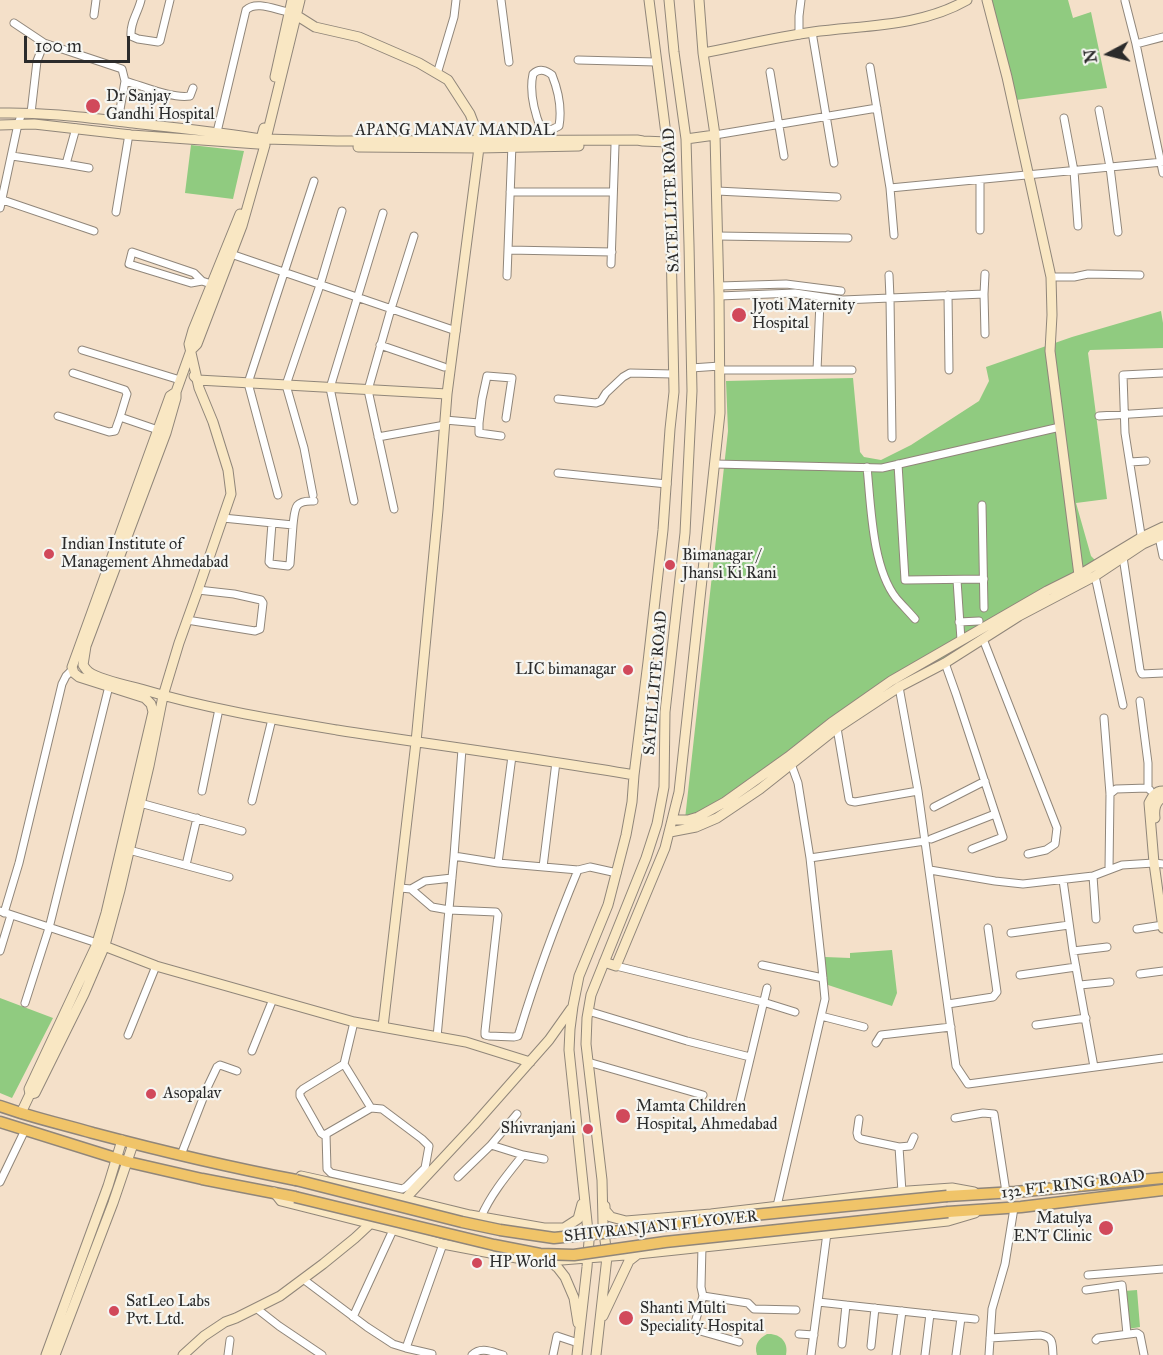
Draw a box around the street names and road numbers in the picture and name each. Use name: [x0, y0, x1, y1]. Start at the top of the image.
street label: APANG MANAV MANDAL: [355, 121, 555, 141]
street label: SATELLITE ROAD: [660, 127, 684, 273]
street label: SATELLITE ROAD: [640, 610, 672, 756]
street label: 132 FT. RING ROAD: [1000, 1167, 1146, 1203]
street label: SHIVRANJANI FLYOVER: [563, 1207, 759, 1247]

